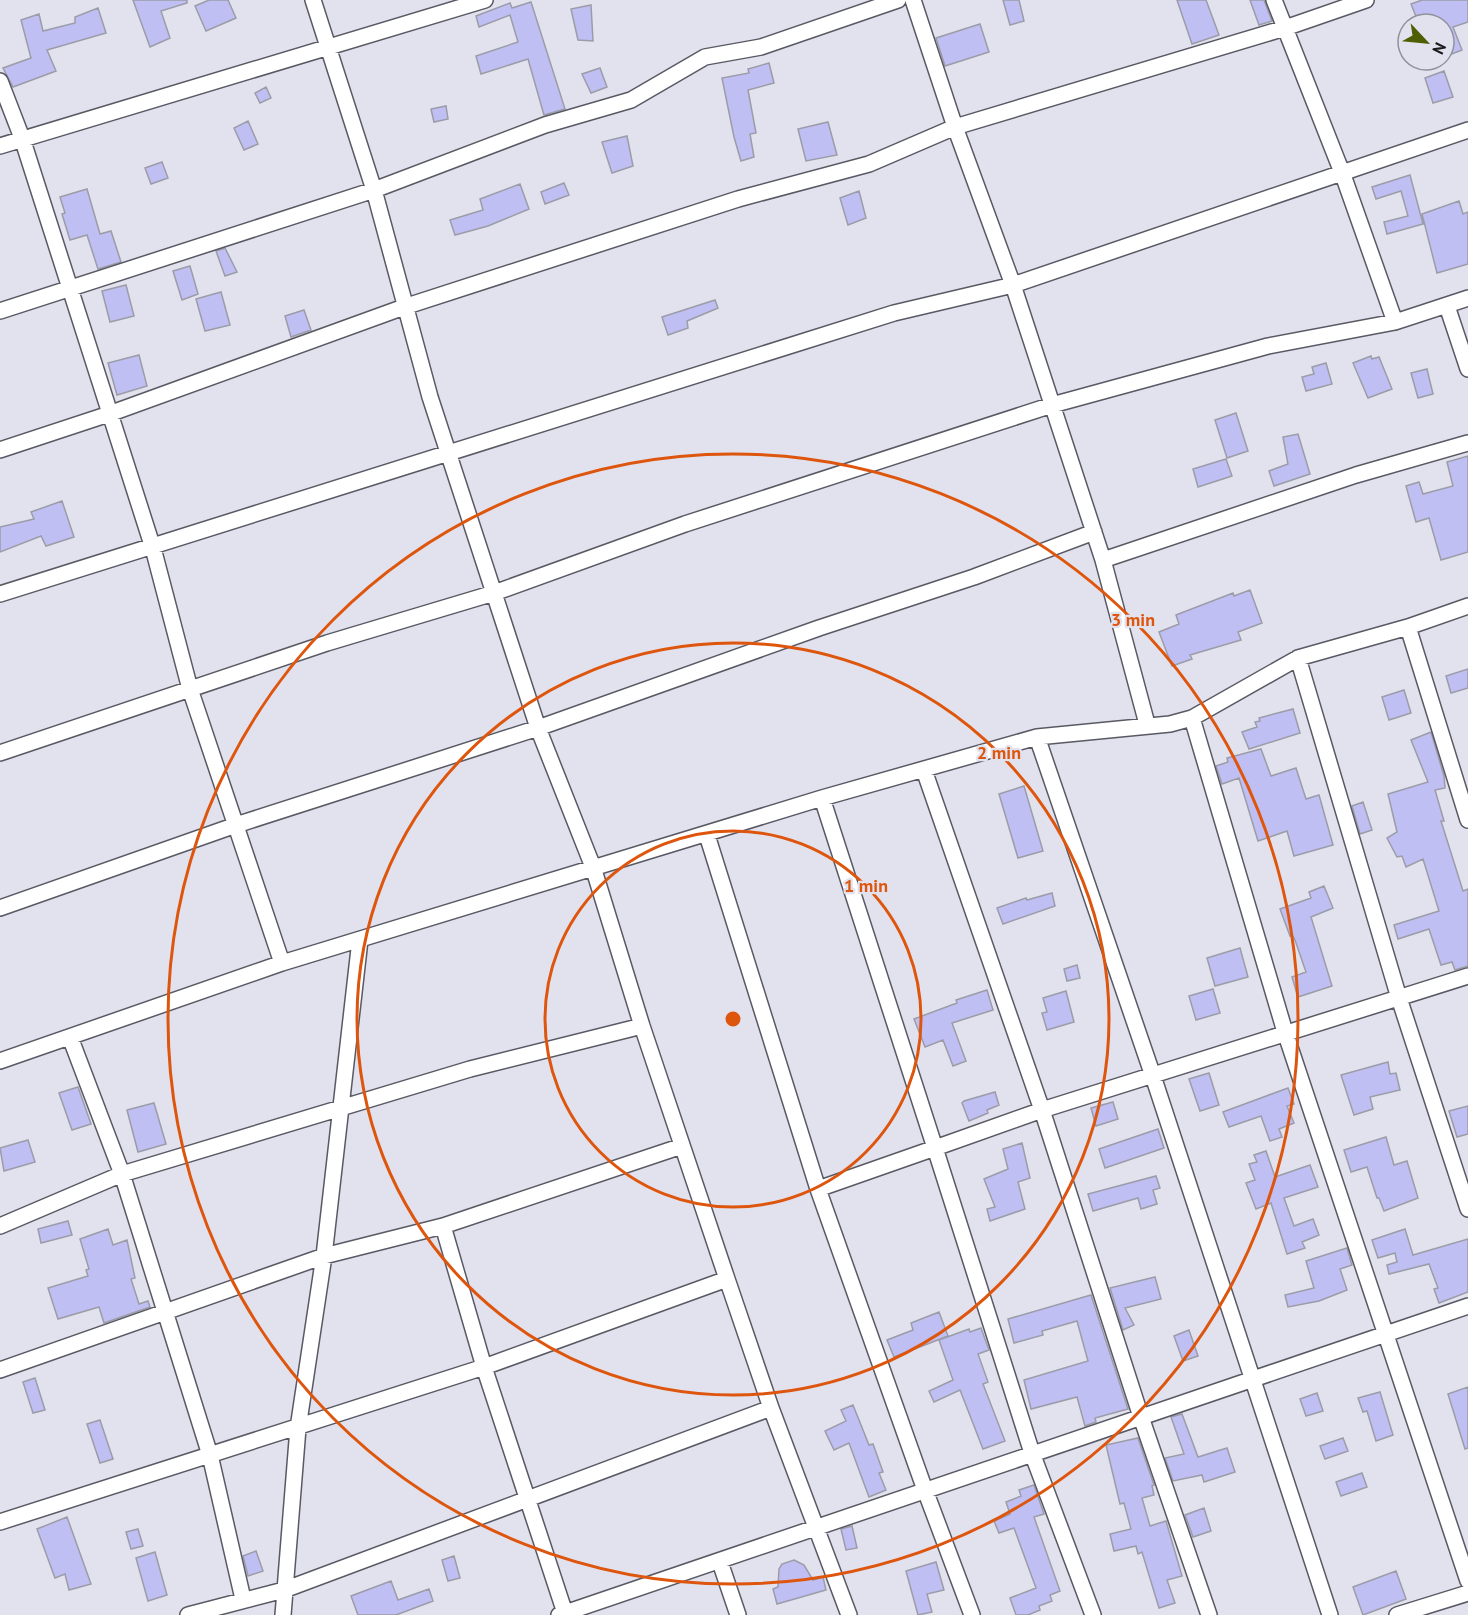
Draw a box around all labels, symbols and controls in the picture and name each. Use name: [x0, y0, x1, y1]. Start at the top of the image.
north arrow: [1396, 12, 1456, 72]
text: N: [1428, 39, 1451, 58]
text: 3 min: [1111, 608, 1155, 631]
text: 2 min: [977, 741, 1021, 764]
text: 1 min: [844, 874, 888, 897]
centre of rings: [723, 1009, 743, 1029]

